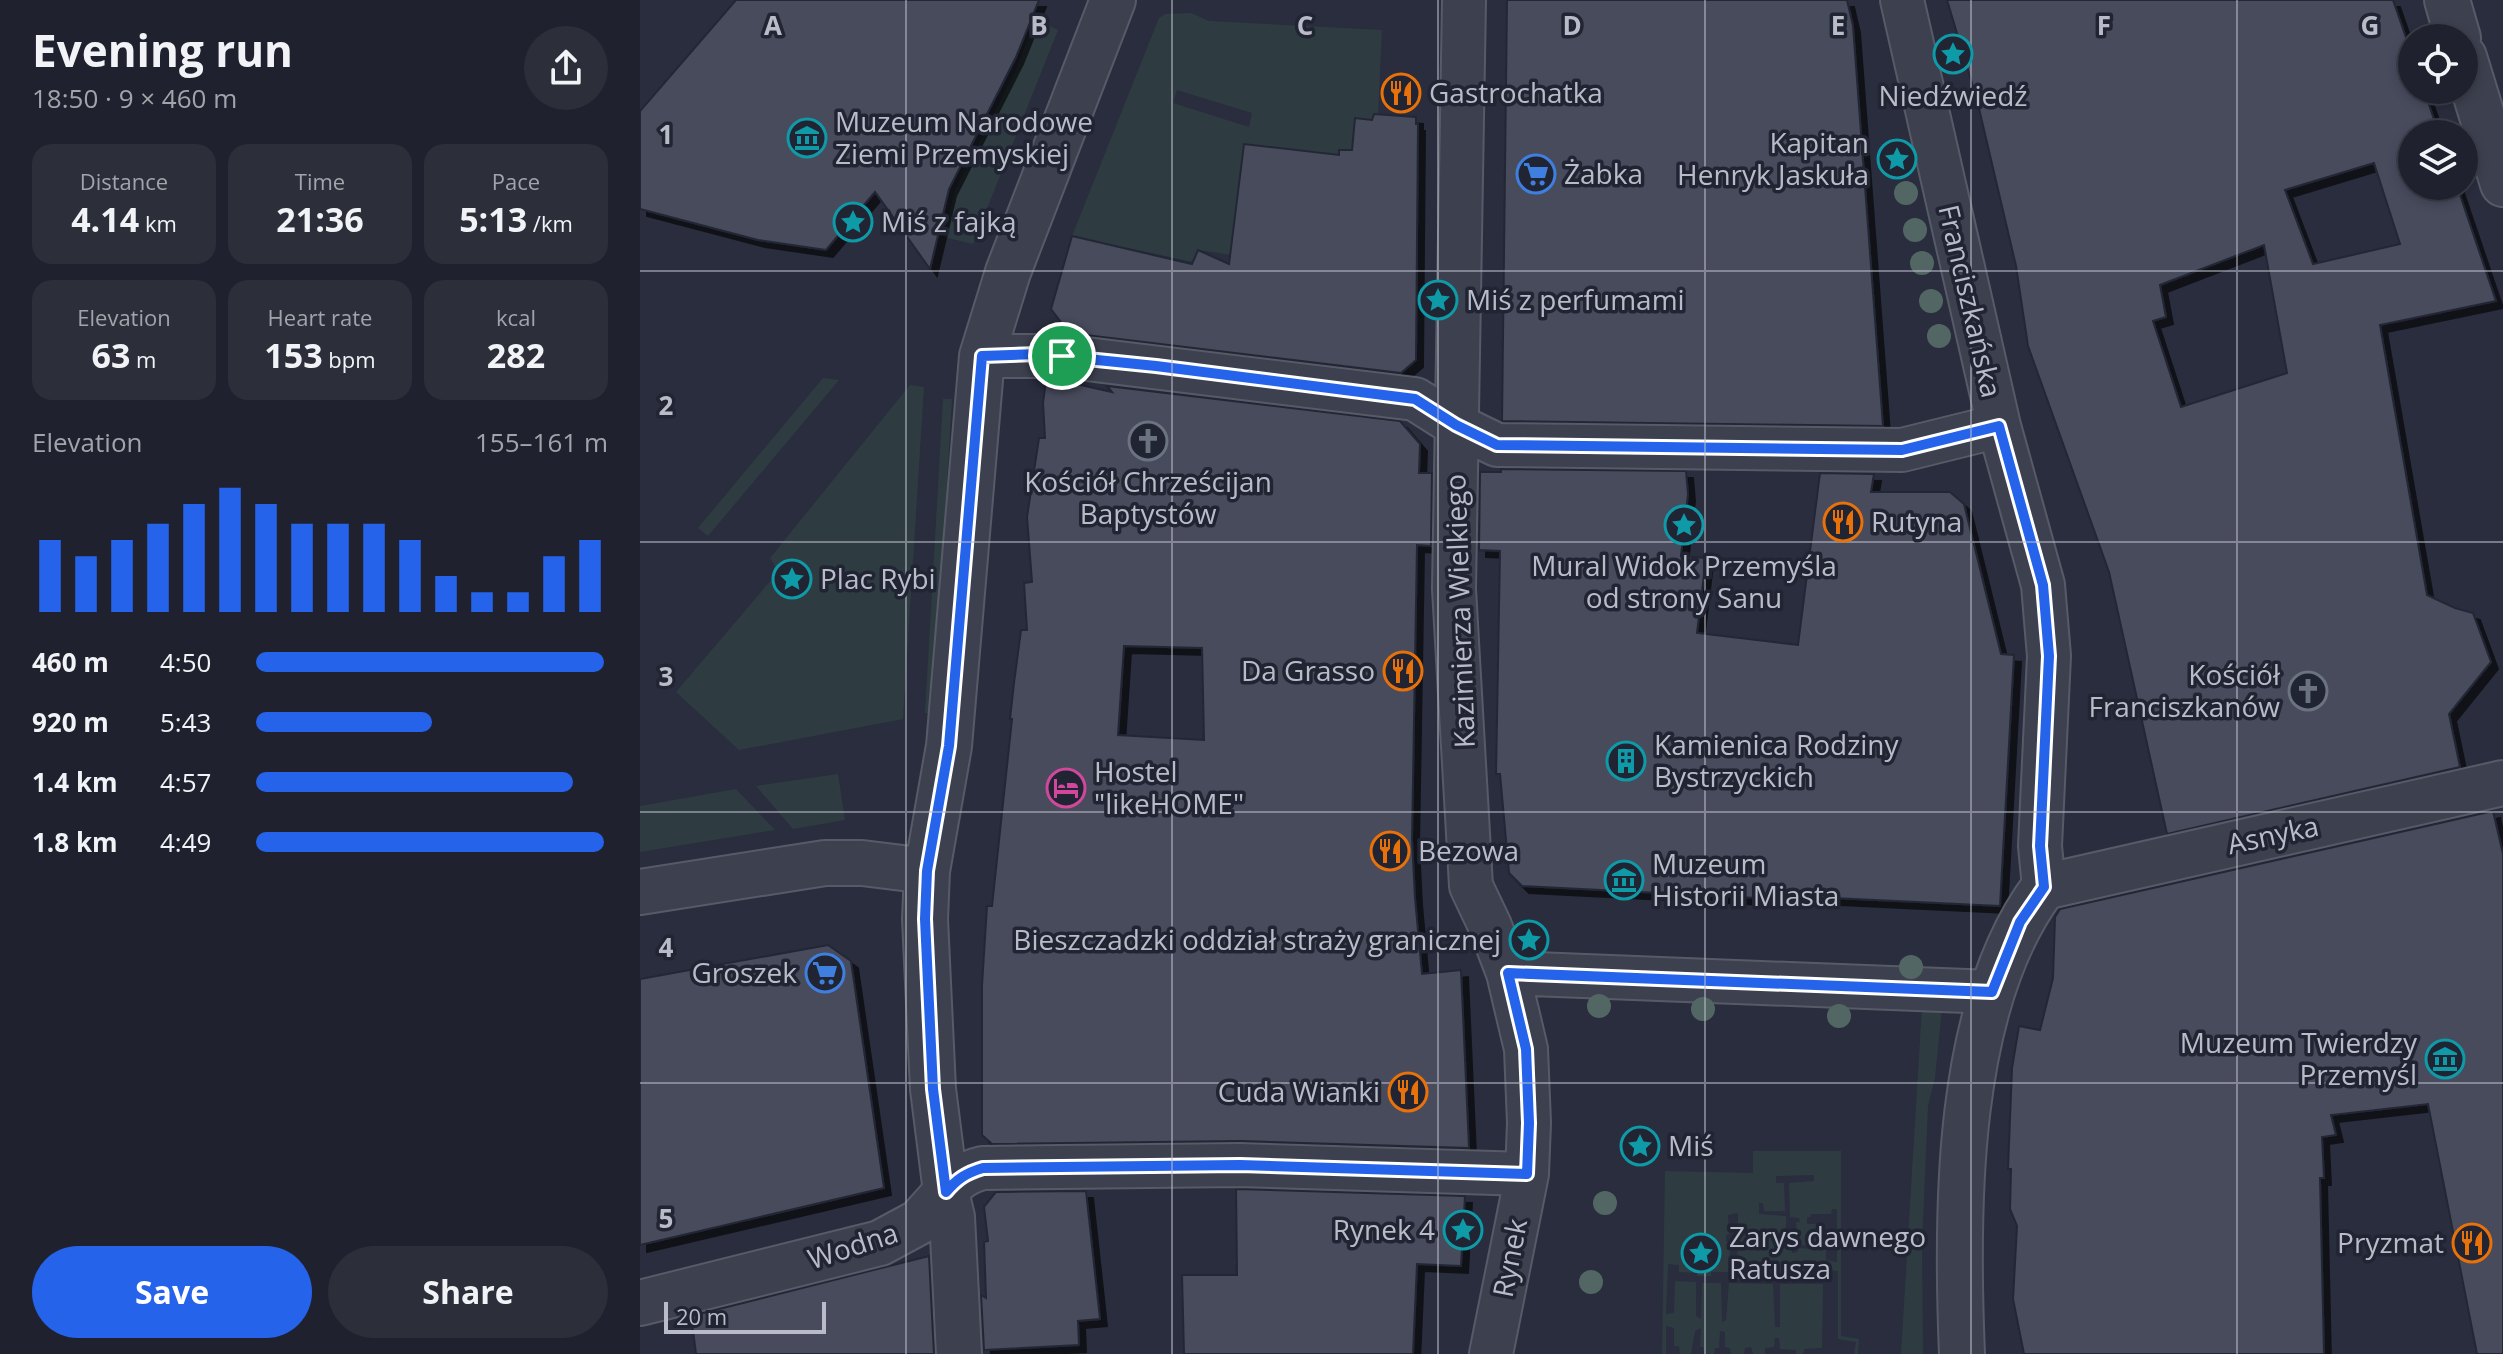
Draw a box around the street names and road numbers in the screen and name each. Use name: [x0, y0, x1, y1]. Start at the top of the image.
street label: Franciszkańska: [1930, 201, 2012, 401]
street label: Kazimierza Wielkiego: [1435, 473, 1483, 749]
street label: Asnyka: [2224, 806, 2322, 862]
street label: Wodna: [803, 1213, 903, 1277]
street label: Rynek: [1483, 1215, 1535, 1300]

